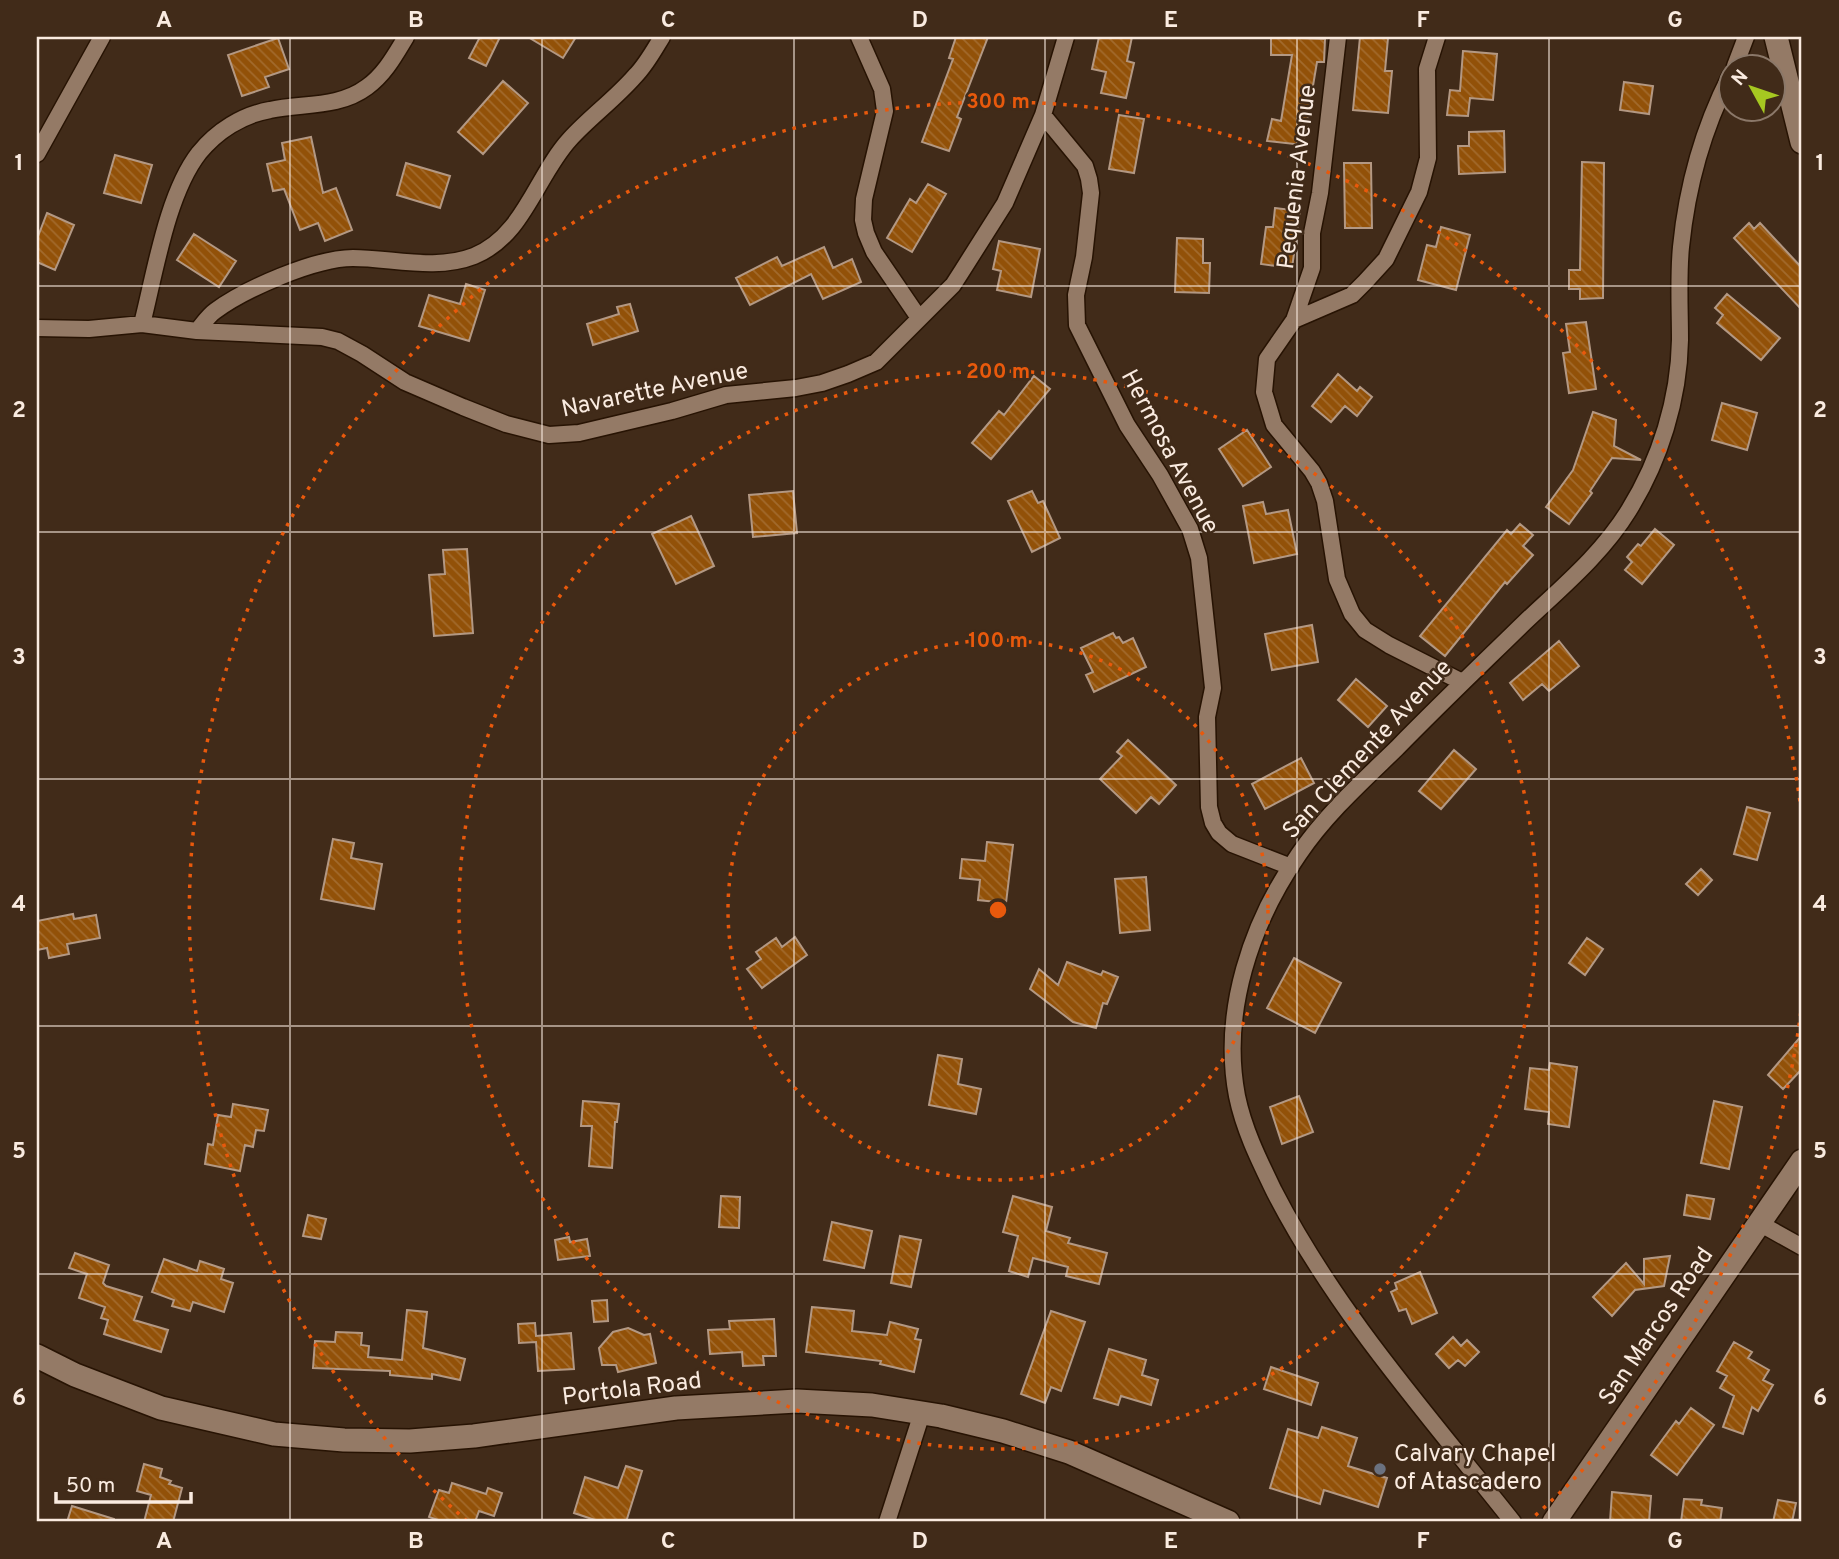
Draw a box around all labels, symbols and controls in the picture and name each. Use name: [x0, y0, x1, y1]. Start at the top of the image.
text: A: [156, 7, 172, 36]
text: B: [408, 7, 424, 36]
text: C: [661, 7, 675, 36]
text: D: [912, 7, 928, 36]
text: E: [1164, 7, 1178, 36]
text: F: [1416, 7, 1430, 36]
text: G: [1667, 7, 1683, 36]
north arrow: [1716, 52, 1786, 122]
text: N: [1727, 65, 1754, 91]
street label: Pequenia Avenue: [1272, 83, 1324, 271]
text: 300 m: [966, 89, 1030, 116]
text: 1: [14, 150, 24, 179]
text: 1: [1815, 150, 1825, 179]
street label: Navarette Avenue: [559, 357, 751, 425]
text: 200 m: [966, 359, 1030, 386]
street label: Hermosa Avenue: [1113, 365, 1225, 539]
text: 2: [12, 397, 26, 426]
text: 2: [1813, 397, 1827, 426]
text: 100 m: [968, 628, 1028, 655]
text: 3: [12, 644, 26, 673]
text: 3: [1813, 644, 1827, 673]
street label: San Clemente Avenue: [1277, 654, 1459, 846]
text: 4: [12, 891, 26, 920]
text: 4: [1813, 891, 1827, 920]
centre of rings: [986, 898, 1010, 922]
text: 5: [12, 1138, 26, 1167]
text: 5: [1813, 1138, 1827, 1167]
street label: San Marcos Road: [1593, 1242, 1721, 1412]
street label: Portola Road: [560, 1367, 704, 1413]
text: 6: [12, 1385, 26, 1414]
text: 6: [1813, 1385, 1827, 1414]
place label: Calvary Chapel of Atascadero: [1394, 1440, 1556, 1498]
scale bar: [56, 1461, 191, 1505]
marker: Calvary Chapel of Atascadero: [1372, 1461, 1388, 1477]
text: 50 m: [66, 1473, 115, 1500]
text: A: [156, 1528, 172, 1557]
text: B: [408, 1528, 424, 1557]
text: C: [661, 1528, 675, 1557]
text: D: [912, 1528, 928, 1557]
text: E: [1164, 1528, 1178, 1557]
text: F: [1416, 1528, 1430, 1557]
text: G: [1667, 1528, 1683, 1557]

